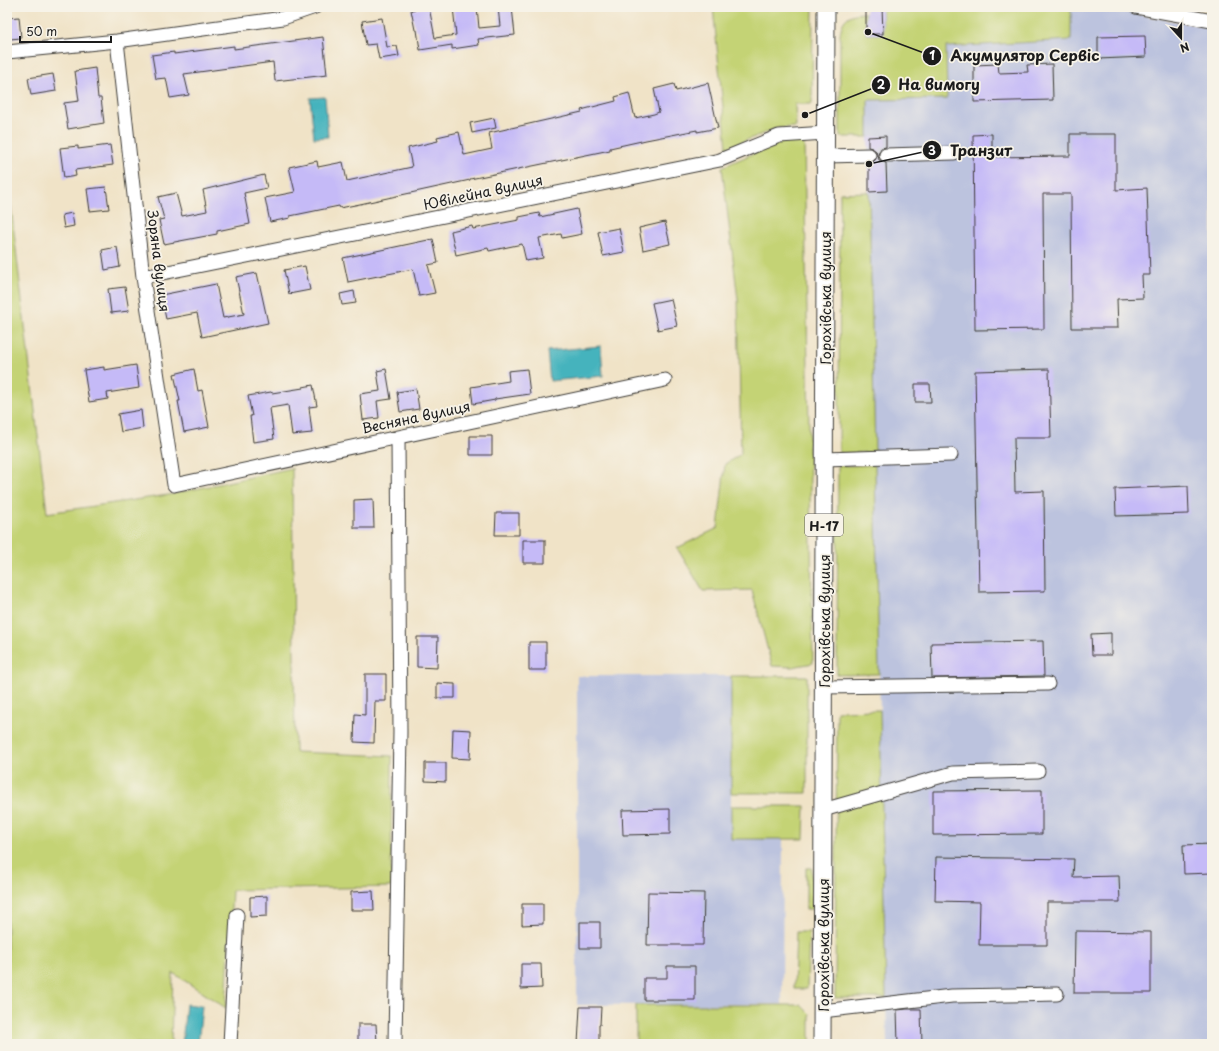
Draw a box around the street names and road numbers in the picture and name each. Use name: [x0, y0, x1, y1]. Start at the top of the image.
street label: Ювілейна вулиця: [421, 169, 545, 215]
street label: Зоряна вулиця: [142, 209, 176, 313]
street label: Горохівська вулиця: [815, 231, 836, 365]
street label: Весняна вулиця: [360, 395, 472, 439]
road number: Н-17: [805, 514, 843, 536]
street label: Горохівська вулиця: [814, 554, 835, 688]
street label: Горохівська вулиця: [813, 878, 834, 1012]

